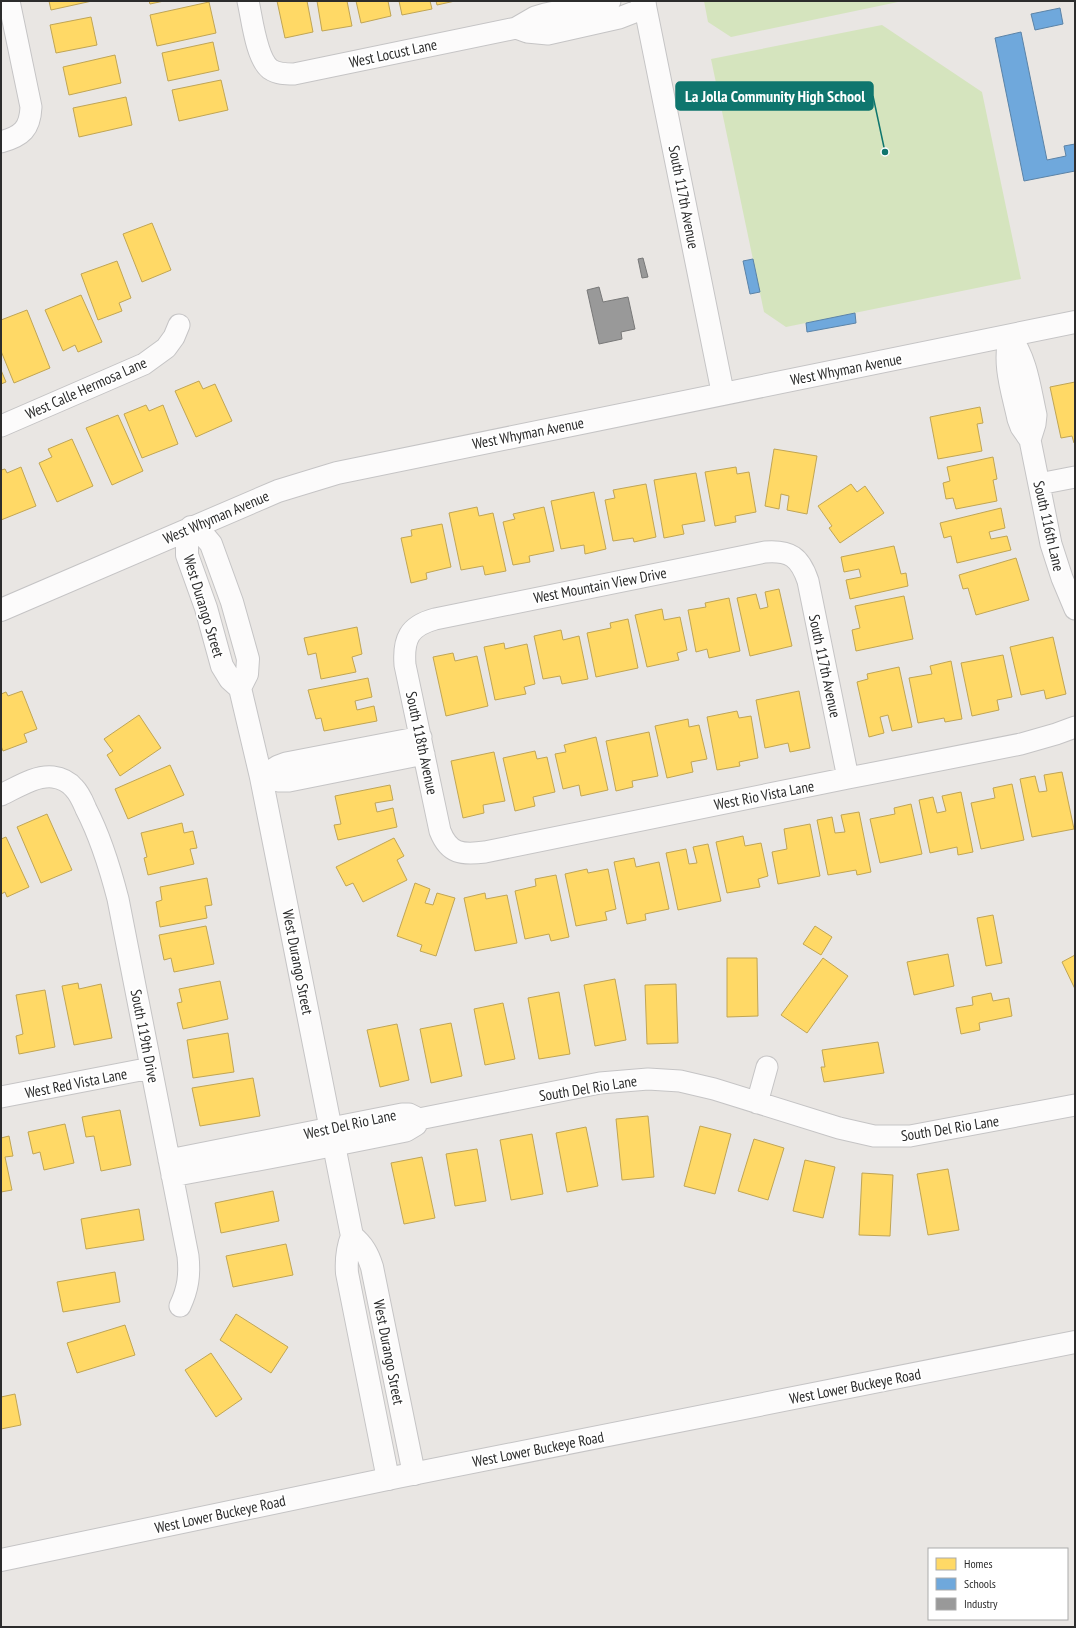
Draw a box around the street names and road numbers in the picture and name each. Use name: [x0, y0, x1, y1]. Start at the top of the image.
street label: West Locust Lane: [347, 34, 439, 72]
street label: South 117th Avenue: [665, 144, 703, 250]
street label: West Whyman Avenue: [789, 349, 903, 389]
street label: West Calle Hermosa Lane: [22, 353, 150, 423]
street label: West Whyman Avenue: [471, 413, 585, 453]
street label: South 116th Lane: [1029, 479, 1069, 573]
street label: West Whyman Avenue: [160, 486, 272, 548]
street label: West Durango Street: [179, 552, 229, 660]
street label: West Mountain View Drive: [532, 563, 668, 607]
street label: South 117th Avenue: [805, 613, 845, 719]
street label: South 118th Avenue: [402, 690, 442, 796]
street label: West Rio Vista Lane: [712, 776, 816, 814]
street label: West Durango Street: [279, 908, 317, 1016]
street label: South 119th Drive: [127, 988, 163, 1084]
street label: West Red Vista Lane: [23, 1064, 129, 1102]
street label: South Del Rio Lane: [538, 1071, 638, 1105]
street label: West Del Rio Lane: [302, 1105, 398, 1143]
street label: South Del Rio Lane: [900, 1111, 1000, 1145]
street label: West Durango Street: [370, 1298, 408, 1406]
street label: West Lower Buckeye Road: [788, 1364, 922, 1408]
street label: West Lower Buckeye Road: [471, 1427, 605, 1471]
street label: West Lower Buckeye Road: [153, 1491, 287, 1537]

